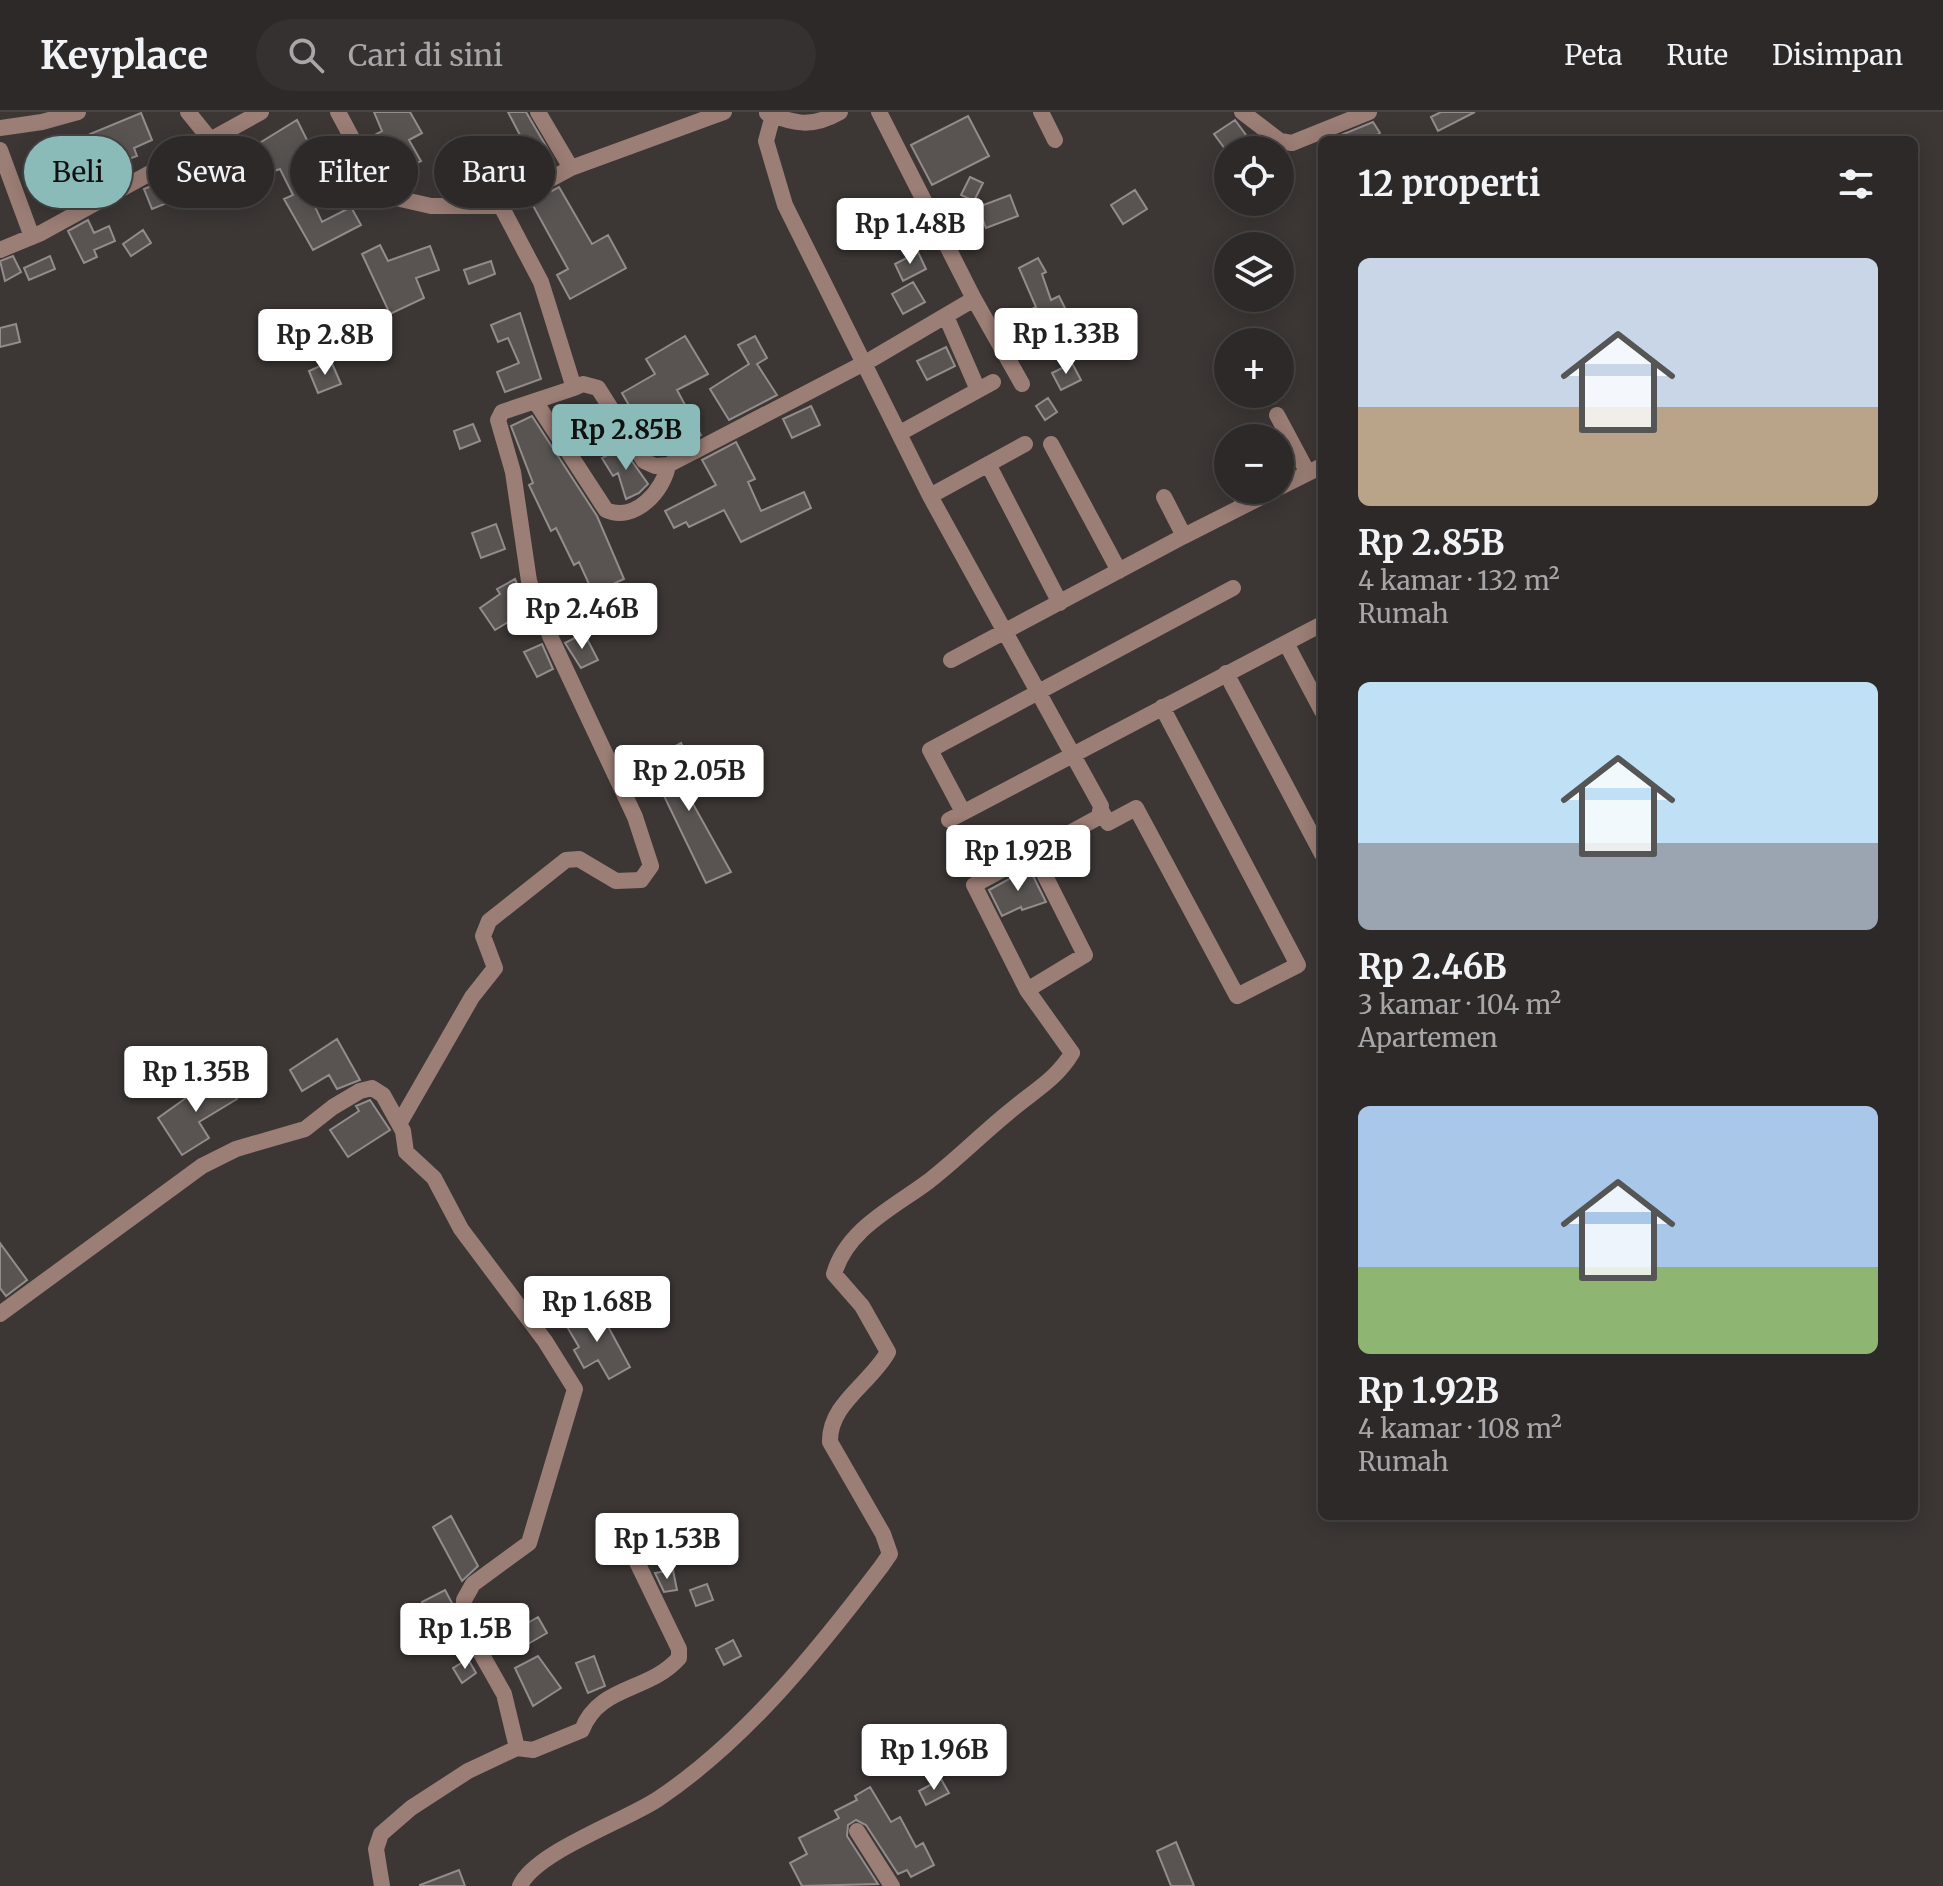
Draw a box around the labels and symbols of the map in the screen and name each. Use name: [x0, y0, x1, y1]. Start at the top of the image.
pin: Rp 1.48B: [827, 198, 993, 266]
pin: Rp 1.33B: [983, 308, 1149, 376]
pin: Rp 2.8B: [251, 309, 399, 377]
pin: Rp 2.85B: [543, 404, 709, 472]
pin: Rp 2.46B: [499, 583, 665, 651]
pin: Rp 2.05B: [606, 745, 772, 813]
pin: Rp 1.92B: [935, 825, 1101, 893]
pin: Rp 1.35B: [113, 1046, 279, 1114]
pin: Rp 1.68B: [514, 1276, 680, 1344]
pin: Rp 1.53B: [584, 1513, 750, 1581]
pin: Rp 1.5B: [391, 1603, 539, 1671]
pin: Rp 1.96B: [851, 1724, 1017, 1792]

